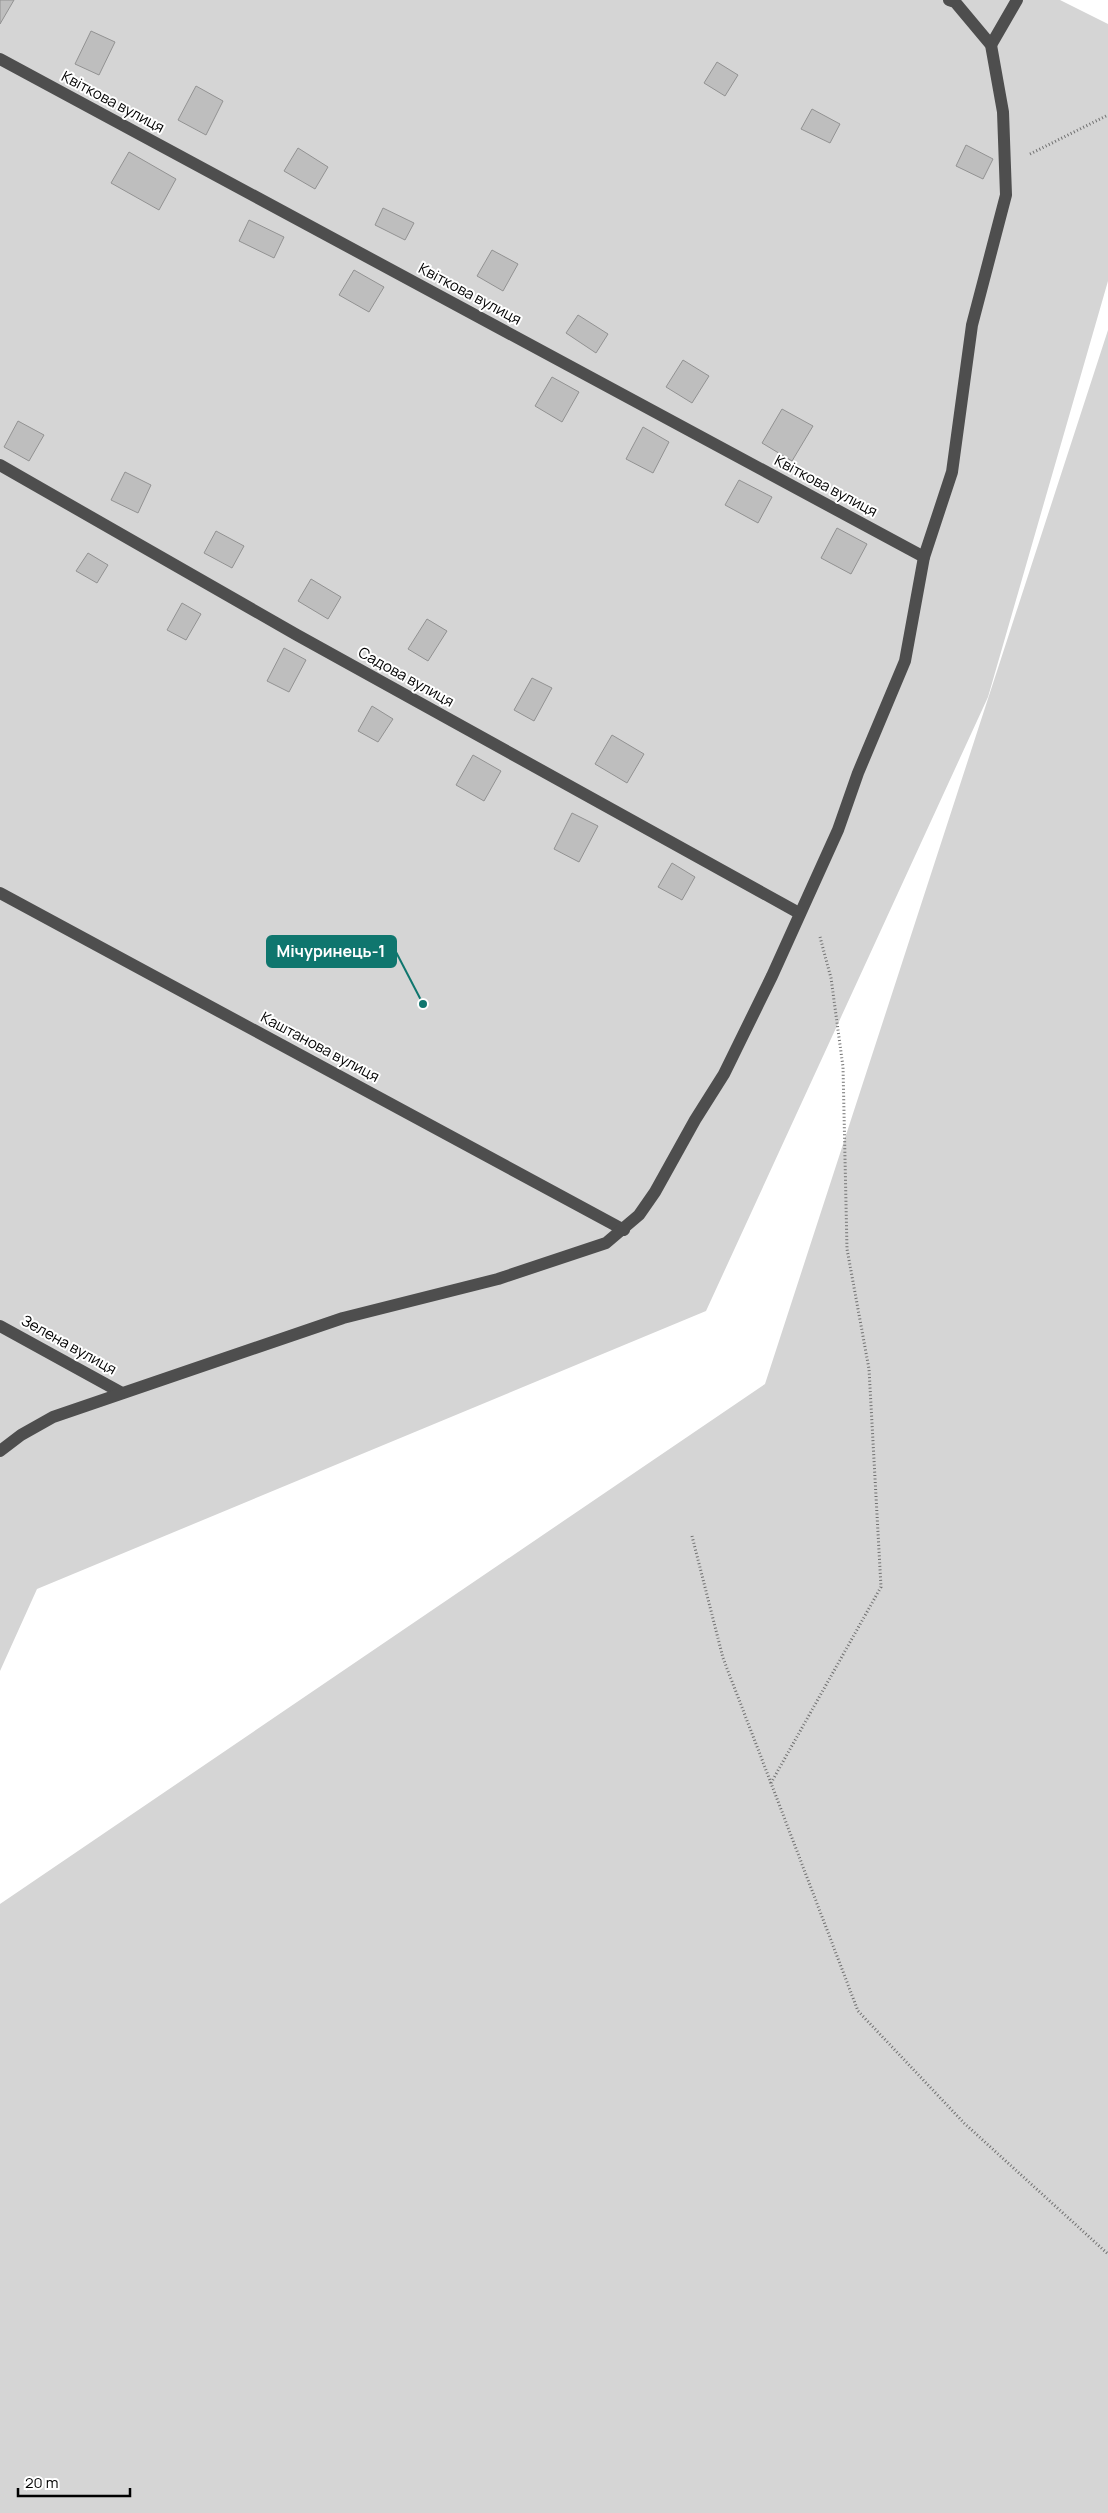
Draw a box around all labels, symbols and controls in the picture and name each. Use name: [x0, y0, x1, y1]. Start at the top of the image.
street label: Квіткова вулиця: [58, 66, 168, 138]
street label: Квіткова вулиця: [415, 258, 525, 330]
street label: Квіткова вулиця: [771, 450, 881, 522]
street label: Садова вулиця: [355, 642, 458, 712]
callout: Мічуринець-1: [267, 936, 396, 967]
text: Мічуринець-1: [277, 940, 385, 962]
street label: Каштанова вулиця: [257, 1006, 383, 1087]
street label: Зелена вулиця: [18, 1310, 121, 1379]
scale bar: [18, 2466, 130, 2498]
text: 20 m: [25, 2472, 58, 2493]

